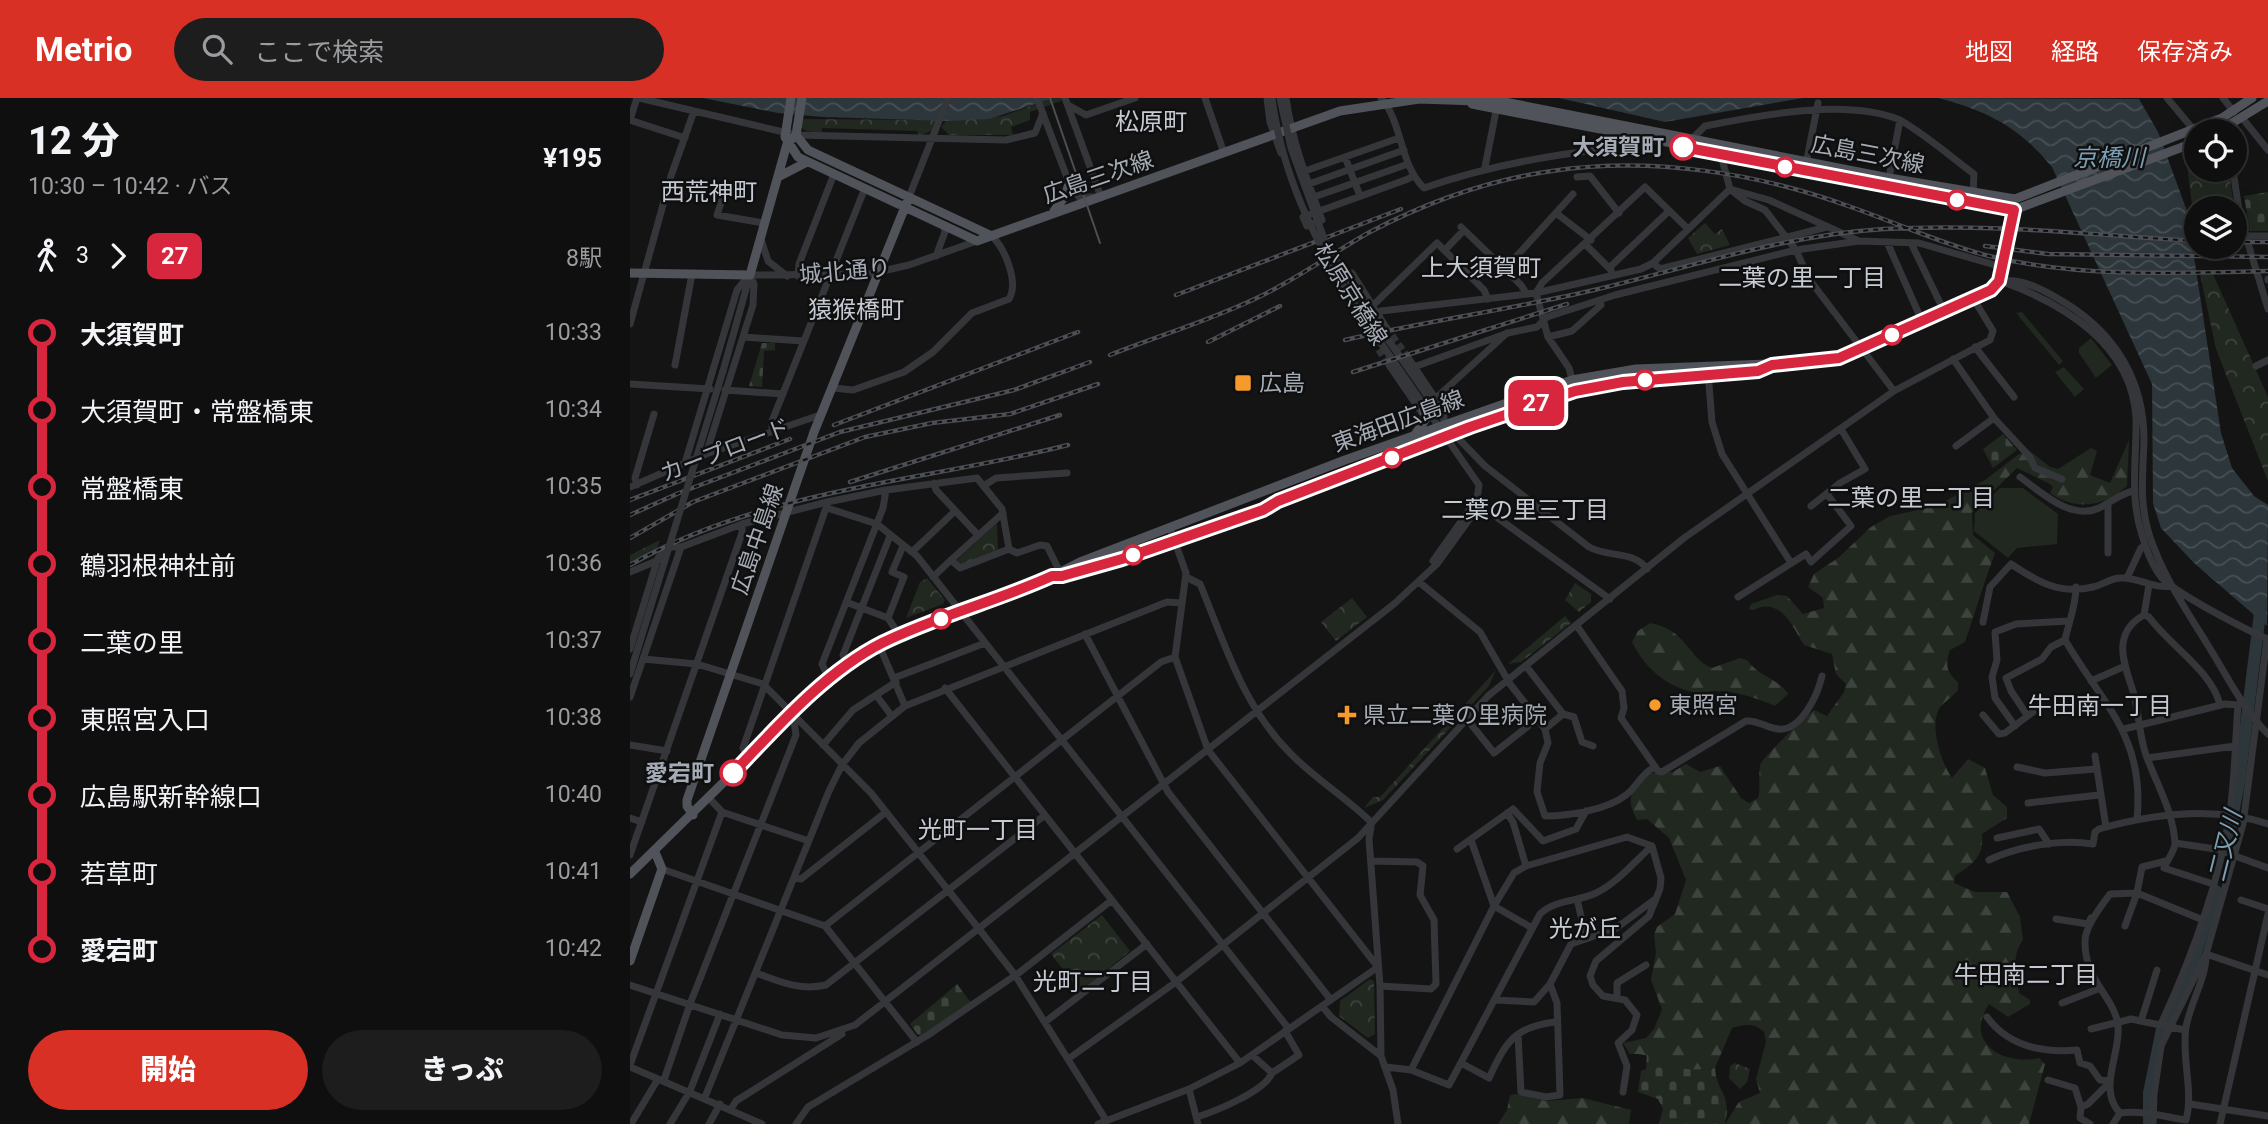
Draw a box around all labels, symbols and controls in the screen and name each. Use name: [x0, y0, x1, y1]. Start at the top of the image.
search box: [174, 18, 664, 81]
text: Metrio: [35, 30, 132, 69]
icon: search: [198, 30, 236, 68]
text: ここで検索: [254, 37, 384, 67]
text: 地図: [1965, 38, 2013, 66]
text: 経路: [2051, 38, 2099, 66]
text: 保存済み: [2137, 38, 2233, 66]
district label: 松原町: [1115, 108, 1187, 136]
text: 12 分: [28, 119, 119, 163]
map controls: [2184, 119, 2247, 259]
button: locate: [2184, 119, 2247, 182]
street label: 広島三次線: [1809, 130, 1927, 179]
place label: 大須賀町: [1572, 134, 1664, 161]
marker: 大須賀町: [1670, 134, 1696, 160]
text: ¥195: [543, 143, 602, 173]
water label: 京橋川: [2073, 144, 2148, 172]
street label: 広島三次線: [1039, 146, 1157, 209]
unlabelled marker: [1775, 157, 1795, 177]
text: 10:30 – 10:42 · バス: [28, 173, 232, 200]
district label: 西荒神町: [661, 178, 757, 206]
unlabelled marker: [1947, 190, 1967, 210]
button: layers: [2184, 196, 2247, 259]
icon: walk: [28, 237, 66, 275]
icon: forward: [99, 237, 137, 275]
street label: 松原京橋線: [1309, 238, 1392, 350]
text: 3: [76, 242, 89, 269]
text: 27: [161, 242, 188, 270]
text: 8駅: [566, 245, 602, 272]
street label: 城北通り: [798, 254, 892, 289]
district label: 上大須賀町: [1421, 254, 1541, 282]
district label: 二葉の里一丁目: [1718, 264, 1886, 292]
district label: 猿猴橋町: [808, 296, 904, 324]
text: 10:33: [545, 319, 602, 346]
text: 大須賀町: [80, 320, 184, 350]
unlabelled marker: [1882, 325, 1902, 345]
place label: 広島: [1259, 370, 1305, 397]
unlabelled marker: [1635, 370, 1655, 390]
marker: 広島: [1233, 373, 1253, 393]
line badge: 27: [1504, 380, 1567, 426]
street label: 東海田広島線: [1329, 385, 1468, 458]
text: 27: [1522, 389, 1550, 417]
text: 10:34: [545, 396, 602, 423]
text: 大須賀町・常盤橋東: [80, 397, 314, 427]
street label: カープロード: [657, 413, 794, 488]
unlabelled marker: [1382, 448, 1402, 468]
text: 10:35: [545, 473, 602, 500]
text: 常盤橋東: [80, 474, 184, 504]
street label: 広島中島線: [726, 480, 789, 598]
district label: 二葉の里二丁目: [1827, 484, 1995, 512]
district label: 二葉の里三丁目: [1441, 496, 1609, 524]
unlabelled marker: [1123, 545, 1143, 565]
text: 10:36: [545, 550, 602, 577]
text: 鶴羽根神社前: [80, 551, 236, 581]
unlabelled marker: [931, 609, 951, 629]
text: 10:37: [545, 627, 602, 654]
text: 二葉の里: [80, 628, 184, 658]
place label: 東照宮: [1669, 692, 1738, 719]
district label: 牛田南一丁目: [2028, 692, 2172, 720]
marker: 東照宮: [1647, 697, 1663, 713]
place label: 県立二葉の里病院: [1363, 702, 1547, 729]
text: 10:38: [545, 704, 602, 731]
text: 東照宮入口: [80, 705, 210, 735]
marker: 県立二葉の里病院: [1337, 705, 1357, 725]
place label: 愛宕町: [645, 760, 714, 787]
marker: 愛宕町: [720, 760, 746, 786]
text: 10:40: [545, 781, 602, 808]
text: 広島駅新幹線口: [80, 782, 262, 812]
water label: 二又川: [2203, 805, 2248, 884]
district label: 光町一丁目: [918, 816, 1038, 844]
text: 10:41: [545, 858, 602, 885]
text: 若草町: [80, 859, 158, 889]
district label: 光が丘: [1549, 915, 1621, 943]
text: 10:42: [545, 935, 602, 962]
text: 愛宕町: [80, 936, 158, 966]
district label: 牛田南二丁目: [1954, 961, 2098, 989]
district label: 光町二丁目: [1033, 968, 1153, 996]
button: 開始: [28, 1030, 308, 1110]
button: きっぷ: [322, 1030, 602, 1110]

